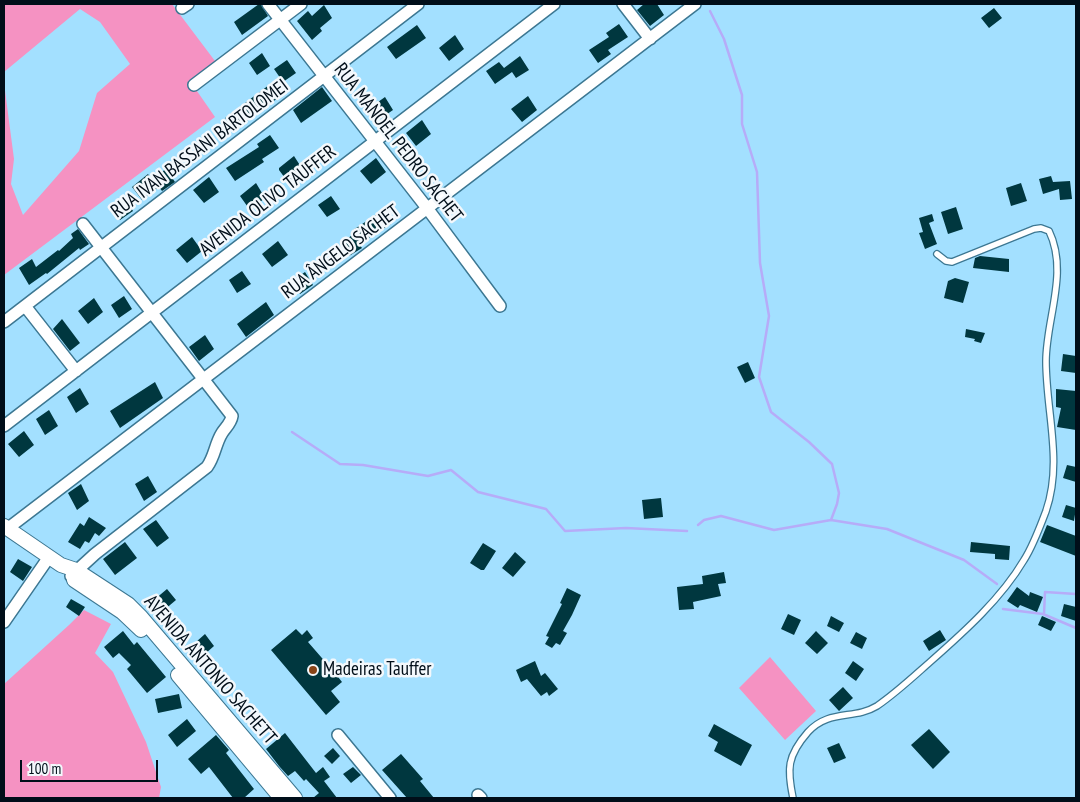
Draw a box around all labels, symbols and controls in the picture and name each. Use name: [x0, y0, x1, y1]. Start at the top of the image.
street label: RUA MANOEL PEDRO SACHET: [329, 59, 467, 227]
street label: RUA IVAN BASSANI BARTOLOMEI: [107, 75, 293, 223]
street label: AVENIDA OLIVO TAUFFER: [195, 141, 341, 261]
street label: RUA ÂNGELO SACHET: [277, 200, 405, 304]
street label: AVENIDA ANTONIO SACHETT: [139, 591, 281, 749]
place label: Madeiras Tauffer: [323, 659, 432, 681]
marker: Madeiras Tauffer: [307, 664, 319, 676]
scale bar: [22, 750, 160, 782]
text: 100 m: [28, 759, 61, 778]

